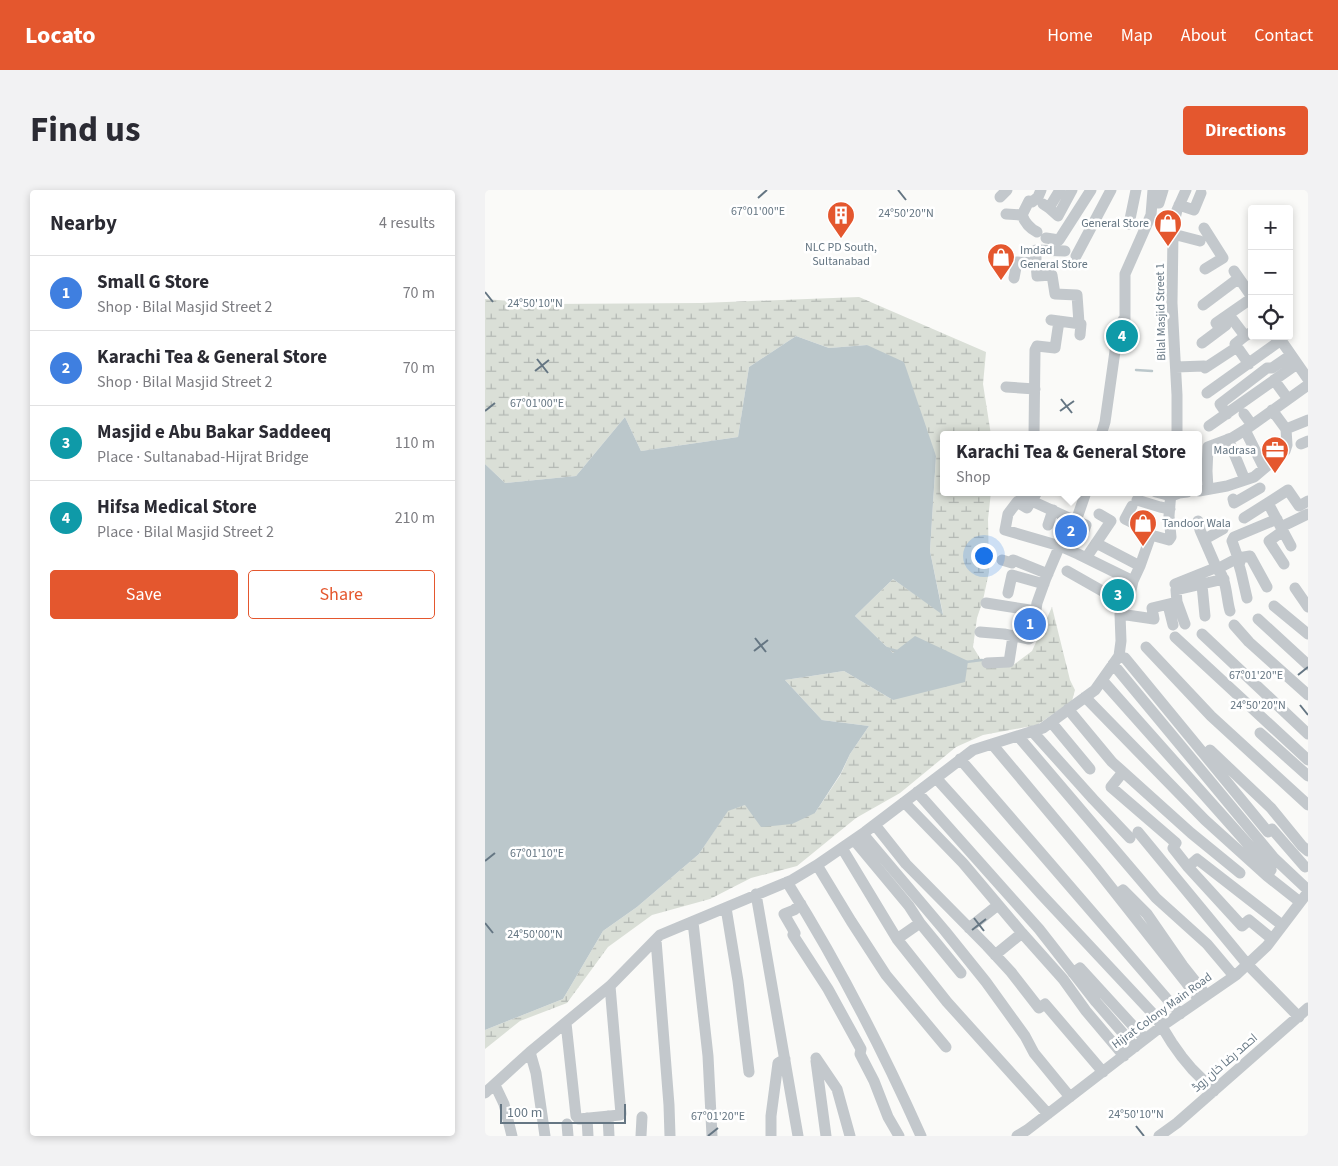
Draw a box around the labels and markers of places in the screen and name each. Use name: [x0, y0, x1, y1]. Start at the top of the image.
building icon: NLC PD South, Sultanabad: [826, 200, 856, 239]
shop icon: General Store: [1153, 208, 1183, 247]
place label: General Store: [1081, 215, 1149, 232]
place label: NLC PD South, Sultanabad: [805, 239, 877, 270]
shop icon: Imdad General Store: [986, 242, 1016, 281]
place label: Imdad General Store: [1020, 242, 1088, 273]
pin: 4: [1106, 317, 1138, 355]
office icon: Madrasa: [1260, 435, 1290, 474]
place label: Madrasa: [1214, 442, 1256, 459]
shop icon: Tandoor Wala: [1128, 508, 1158, 547]
pin: 2: [1055, 512, 1087, 550]
place label: Tandoor Wala: [1162, 515, 1231, 532]
pin: 3: [1102, 576, 1134, 614]
pin: 1: [1014, 605, 1046, 643]

